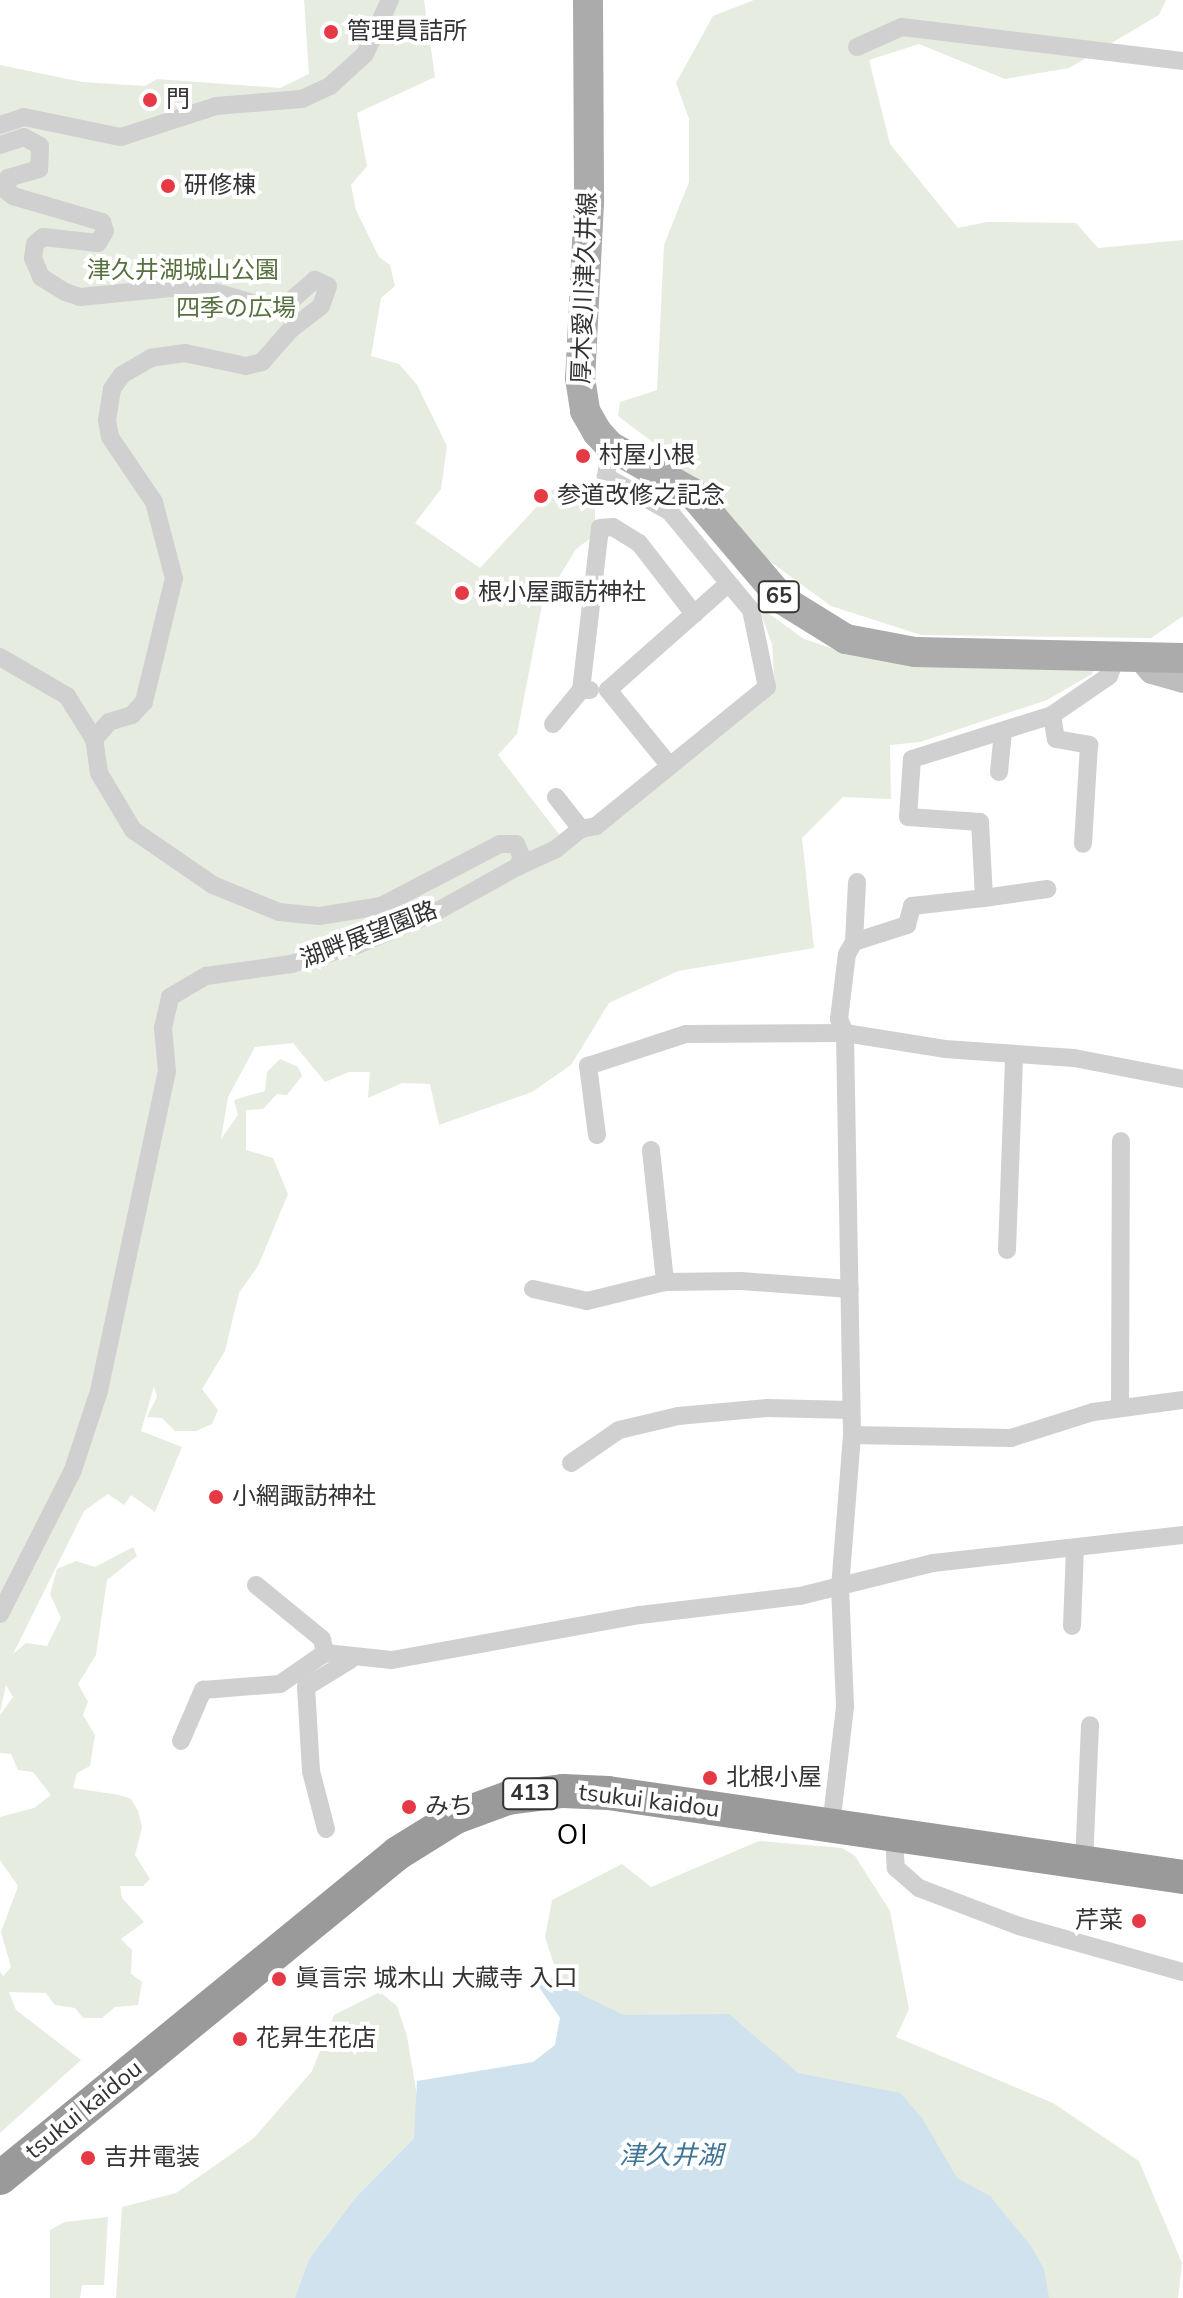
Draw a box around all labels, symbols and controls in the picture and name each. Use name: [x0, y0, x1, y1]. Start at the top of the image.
place label: 管理員詰所: [347, 18, 467, 46]
marker: 管理員詰所: [322, 23, 340, 41]
place label: 門: [166, 86, 190, 114]
marker: 門: [141, 91, 159, 109]
place label: 研修棟: [184, 172, 256, 200]
marker: 研修棟: [159, 177, 177, 195]
street label: 厚木愛川津久井線: [567, 192, 603, 384]
park label: 津久井湖城山公園: [87, 257, 279, 285]
park label: 四季の広場: [176, 295, 296, 323]
place label: 村屋小根: [599, 442, 695, 470]
marker: 村屋小根: [574, 447, 592, 465]
place label: 参道改修之記念: [557, 482, 725, 510]
marker: 参道改修之記念: [532, 487, 550, 505]
place label: 根小屋諏訪神社: [478, 579, 646, 607]
road number: 65: [757, 579, 801, 615]
marker: 根小屋諏訪神社: [453, 584, 471, 602]
street label: 湖畔展望園路: [297, 896, 441, 974]
place label: 小網諏訪神社: [232, 1483, 376, 1511]
marker: 小網諏訪神社: [207, 1488, 225, 1506]
place label: 北根小屋: [726, 1764, 822, 1792]
marker: 北根小屋: [701, 1769, 719, 1787]
road number: 413: [502, 1776, 558, 1812]
street label: tsukui kaidou: [577, 1778, 721, 1824]
place label: みち: [425, 1793, 473, 1821]
marker: みち: [400, 1798, 418, 1816]
district label: OI: [557, 1818, 589, 1852]
place label: 芹菜: [1075, 1907, 1123, 1935]
marker: 芹菜: [1130, 1912, 1148, 1930]
place label: 眞言宗 城木山 大藏寺 入口: [295, 1965, 578, 1993]
marker: 眞言宗 城木山 大藏寺 入口: [270, 1970, 288, 1988]
place label: 花昇生花店: [256, 2025, 376, 2053]
marker: 花昇生花店: [231, 2030, 249, 2048]
street label: tsukui kaidou: [20, 2054, 148, 2166]
water label: 津久井湖: [619, 2140, 723, 2172]
place label: 吉井電装: [104, 2144, 200, 2172]
marker: 吉井電装: [79, 2149, 97, 2167]

